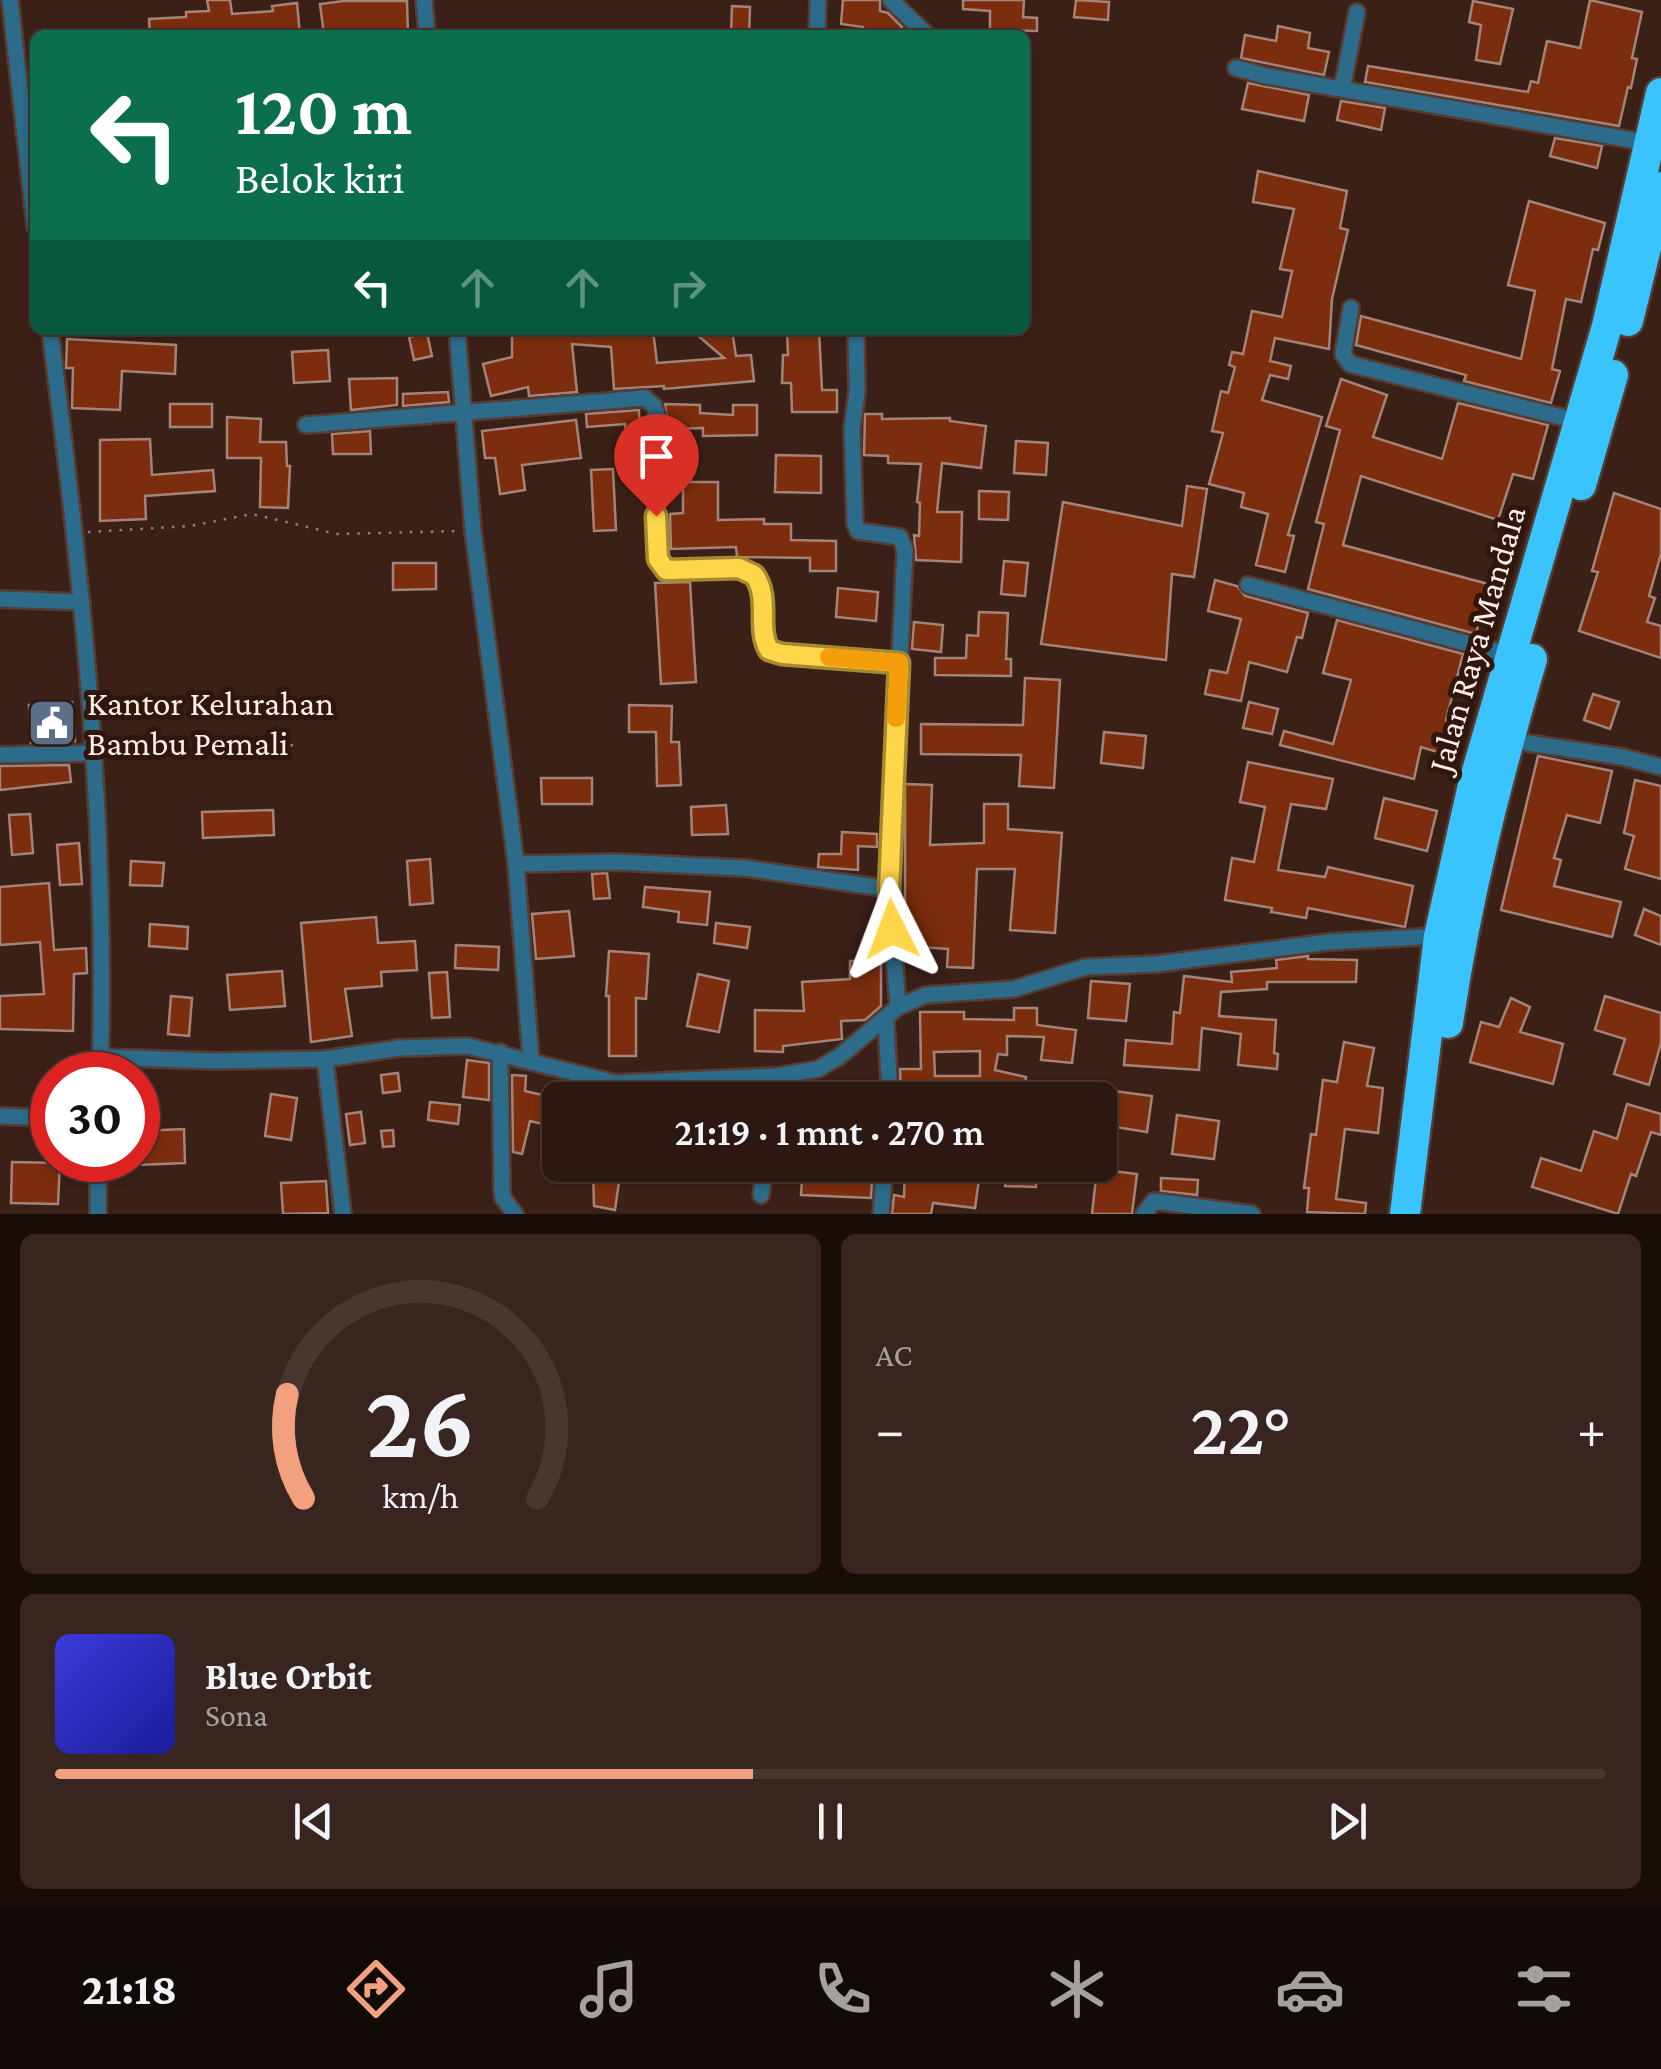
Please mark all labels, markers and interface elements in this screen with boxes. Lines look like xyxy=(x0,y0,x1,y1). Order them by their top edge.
icon: left xyxy=(70,70,200,200)
text: 120 m xyxy=(235,71,412,149)
text: Belok kiri xyxy=(235,153,405,203)
icon: left xyxy=(345,260,400,315)
icon: ahead xyxy=(450,260,505,315)
icon: ahead xyxy=(555,260,610,315)
icon: right xyxy=(660,260,715,315)
pin xyxy=(614,414,699,517)
icon: arrive xyxy=(629,429,684,484)
street label: Jalan Raya Mandala xyxy=(1419,501,1534,780)
place label: Kantor Kelurahan Bambu Pemali xyxy=(87,684,334,763)
public building icon: Kantor Kelurahan Bambu Pemali xyxy=(26,697,78,749)
position arrow xyxy=(840,877,944,981)
speed limit sign: 30 xyxy=(30,1052,160,1182)
text: 21:19 · 1 mnt · 270 m xyxy=(675,1111,984,1153)
text: AC xyxy=(876,1337,912,1373)
text: 26 xyxy=(365,1363,475,1478)
text: 22° xyxy=(1191,1387,1291,1470)
text: − xyxy=(876,1399,905,1460)
text: + xyxy=(1577,1399,1606,1460)
text: km/h xyxy=(382,1476,459,1516)
text: Blue Orbit xyxy=(205,1655,372,1697)
text: Sona xyxy=(205,1697,268,1733)
icon: previous xyxy=(286,1794,341,1849)
icon: pause xyxy=(803,1794,858,1849)
icon: next xyxy=(1320,1794,1375,1849)
icon: directions xyxy=(341,1954,411,2024)
icon: music xyxy=(574,1954,644,2024)
icon: phone xyxy=(808,1954,878,2024)
icon: climate xyxy=(1042,1954,1112,2024)
icon: car xyxy=(1275,1954,1345,2024)
icon: filters xyxy=(1509,1954,1579,2024)
text: 21:18 xyxy=(82,1964,177,2014)

